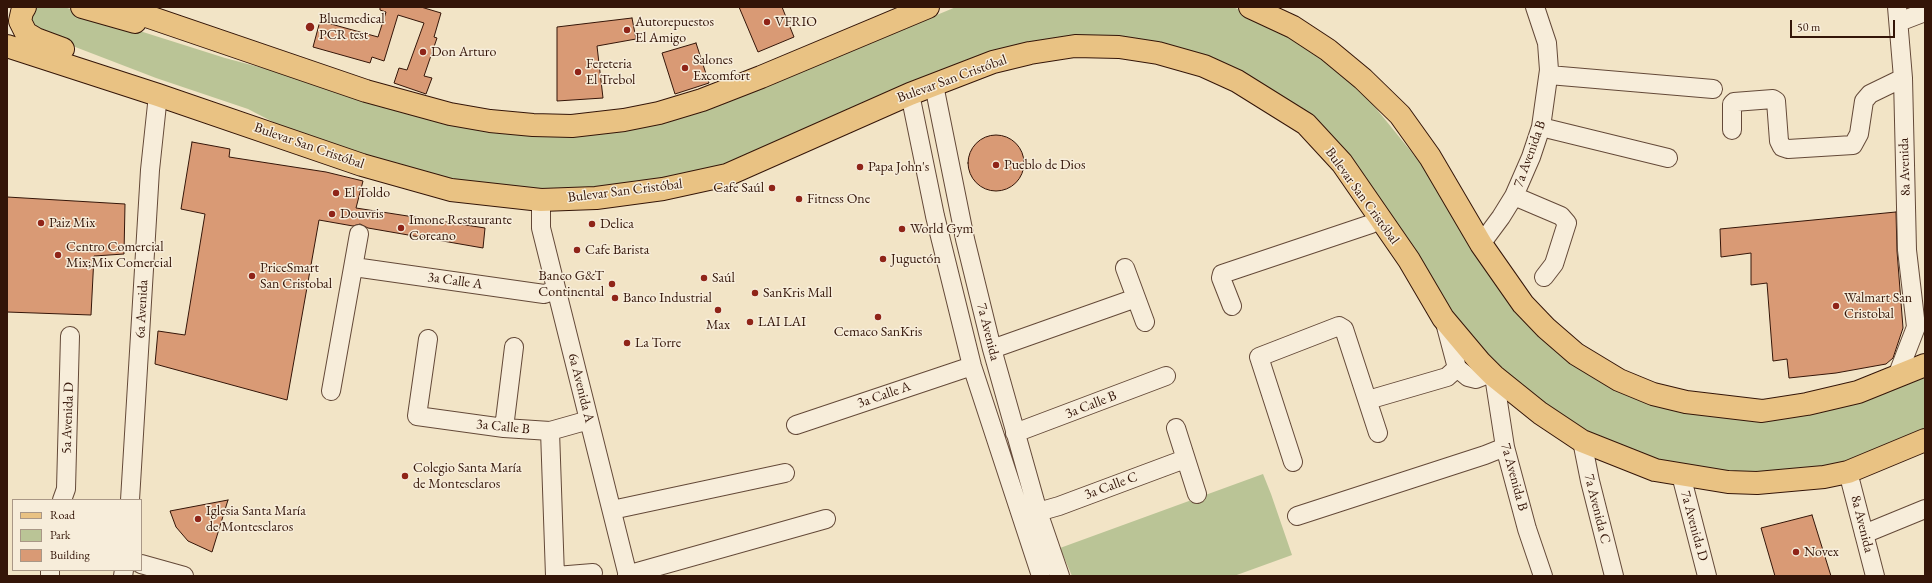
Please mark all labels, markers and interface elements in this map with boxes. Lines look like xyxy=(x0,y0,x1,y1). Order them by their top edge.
place label: Bluemedical PCR test xyxy=(319,11,385,44)
scale bar xyxy=(1792,12,1897,38)
place label: Autorepuestos El Amigo xyxy=(635,14,714,46)
place label: VFRIO xyxy=(775,14,817,30)
marker: VFRIO xyxy=(762,17,772,27)
text: 50 m xyxy=(1797,19,1820,35)
marker: Bluemedical PCR test xyxy=(304,21,316,33)
marker: Autorepuestos El Amigo xyxy=(622,25,632,35)
place label: Don Arturo xyxy=(431,44,496,60)
marker: Don Arturo xyxy=(418,47,428,57)
street label: Bulevar San Cristóbal xyxy=(895,51,1009,107)
place label: Salones Excomfort xyxy=(693,52,750,84)
place label: Fereteria El Trebol xyxy=(586,56,635,88)
marker: Salones Excomfort xyxy=(680,63,690,73)
marker: Fereteria El Trebol xyxy=(573,67,583,77)
street label: 7a Avenida B xyxy=(1510,118,1550,190)
street label: Bulevar San Cristóbal xyxy=(252,119,366,173)
street label: 8a Avenida xyxy=(1896,137,1914,197)
street label: Bulevar San Cristóbal xyxy=(1321,144,1403,248)
place label: Pueblo de Dios xyxy=(1004,157,1085,173)
place label: Papa John's xyxy=(868,159,929,175)
marker: Pueblo de Dios xyxy=(991,160,1001,170)
marker: Papa John's xyxy=(855,162,865,172)
street label: Bulevar San Cristóbal xyxy=(567,176,683,206)
place label: Cafe Saúl xyxy=(713,180,764,196)
marker: Cafe Saúl xyxy=(767,183,777,193)
place label: El Toldo xyxy=(344,185,390,201)
marker: El Toldo xyxy=(331,188,341,198)
place label: Fitness One xyxy=(807,191,870,207)
marker: Fitness One xyxy=(794,194,804,204)
place label: Douvris xyxy=(340,206,384,222)
marker: Douvris xyxy=(327,209,337,219)
place label: Imone Restaurante Coreano xyxy=(409,212,512,244)
place label: Paiz Mix xyxy=(49,215,95,231)
place label: Delica xyxy=(600,216,634,232)
marker: Paiz Mix xyxy=(36,218,46,228)
marker: Delica xyxy=(587,219,597,229)
place label: World Gym xyxy=(910,221,974,237)
marker: Imone Restaurante Coreano xyxy=(396,223,406,233)
marker: World Gym xyxy=(897,224,907,234)
place label: Centro Comercial Mix;Mix Comercial xyxy=(66,239,172,272)
place label: Cafe Barista xyxy=(585,242,649,258)
marker: Cafe Barista xyxy=(572,245,582,255)
marker: Centro Comercial Mix;Mix Comercial xyxy=(53,250,63,260)
place label: Juguetón xyxy=(891,251,941,267)
marker: Juguetón xyxy=(878,254,888,264)
place label: PriceSmart San Cristobal xyxy=(260,260,332,292)
place label: Banco G&T Continental xyxy=(538,268,604,300)
street label: 3a Calle A xyxy=(426,269,484,293)
place label: Saúl xyxy=(712,270,735,286)
marker: PriceSmart San Cristobal xyxy=(247,271,257,281)
marker: Saúl xyxy=(699,273,709,283)
street label: 6a Avenida xyxy=(132,279,152,339)
marker: Banco G&T Continental xyxy=(607,279,617,289)
place label: SanKris Mall xyxy=(763,285,832,301)
marker: SanKris Mall xyxy=(750,288,760,298)
place label: Banco Industrial xyxy=(623,290,712,306)
place label: Walmart San Cristobal xyxy=(1844,290,1912,322)
marker: Banco Industrial xyxy=(610,293,620,303)
marker: Walmart San Cristobal xyxy=(1831,301,1841,311)
street label: 7a Avenida xyxy=(973,302,1003,362)
marker: Max xyxy=(713,305,723,315)
marker: Cemaco SanKris xyxy=(873,312,883,322)
place label: LAI LAI xyxy=(758,314,806,330)
place label: Max xyxy=(706,317,730,333)
marker: LAI LAI xyxy=(745,317,755,327)
place label: Cemaco SanKris xyxy=(834,324,922,340)
place label: La Torre xyxy=(635,335,681,351)
marker: La Torre xyxy=(622,338,632,348)
street label: 6a Avenida A xyxy=(564,352,598,424)
street label: 3a Calle A xyxy=(855,378,913,412)
street label: 5a Avenida D xyxy=(58,382,78,454)
street label: 3a Calle B xyxy=(1063,388,1119,422)
street label: 3a Calle B xyxy=(475,416,531,438)
street label: 7a Avenida B xyxy=(1497,441,1531,513)
place label: Colegio Santa María de Montesclaros xyxy=(413,460,522,492)
street label: 3a Calle C xyxy=(1082,469,1140,503)
marker: Colegio Santa María de Montesclaros xyxy=(400,471,410,481)
street label: 7a Avenida C xyxy=(1580,472,1614,546)
street label: 7a Avenida D xyxy=(1677,489,1711,563)
street label: 8a Avenida xyxy=(1847,494,1877,554)
legend xyxy=(12,499,142,571)
place label: Iglesia Santa María de Montesclaros xyxy=(206,503,306,536)
text: Road xyxy=(50,507,75,523)
marker: Iglesia Santa María de Montesclaros xyxy=(193,514,203,524)
text: Park xyxy=(50,527,70,543)
place label: Novex xyxy=(1804,544,1839,560)
text: Building xyxy=(50,547,90,563)
marker: Novex xyxy=(1791,547,1801,557)

